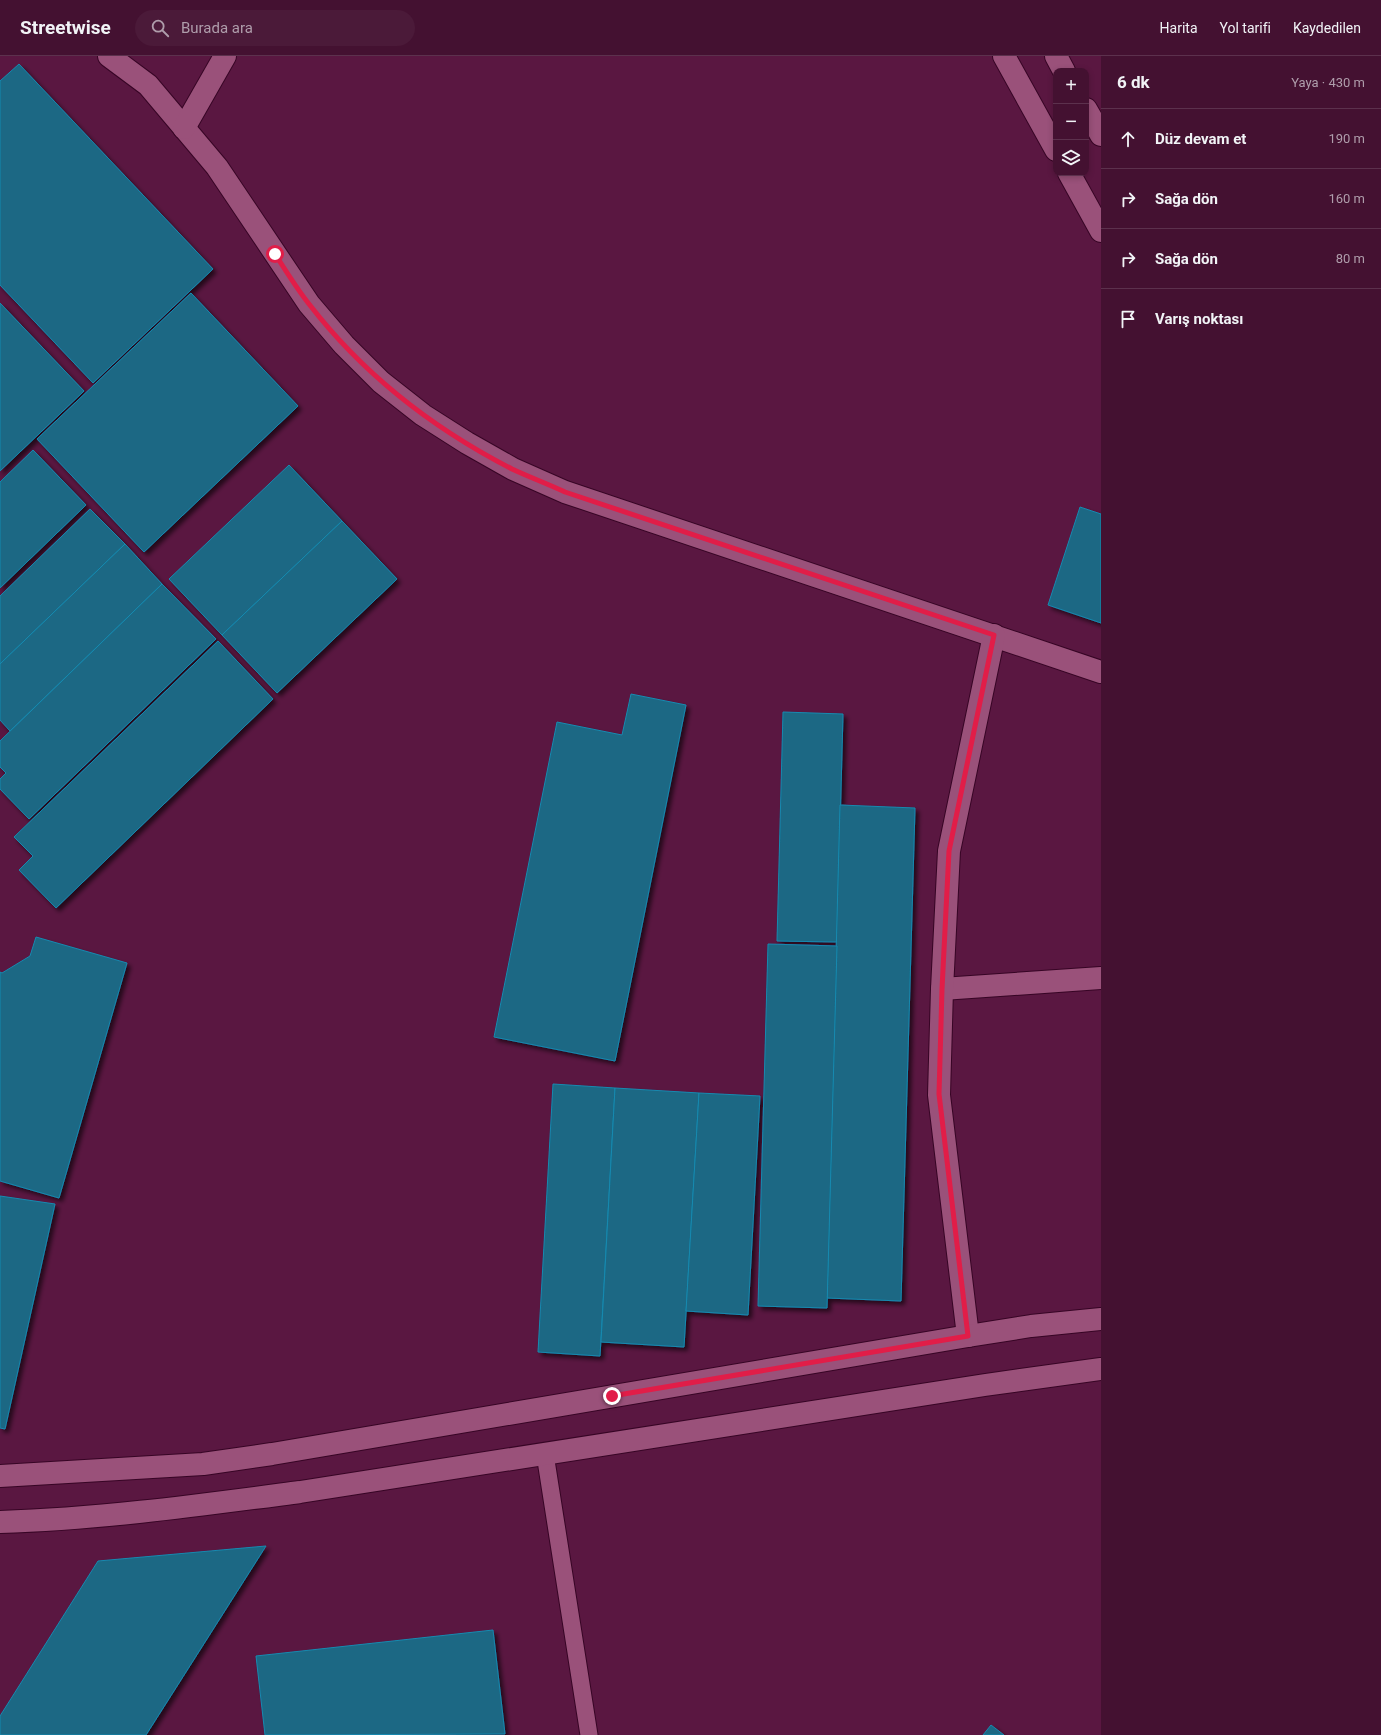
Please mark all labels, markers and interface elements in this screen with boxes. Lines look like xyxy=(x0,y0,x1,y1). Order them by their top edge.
search box xyxy=(135,10,415,46)
text: Streetwise xyxy=(20,16,111,39)
icon: search xyxy=(149,17,171,39)
text: Burada ara xyxy=(181,19,253,37)
text: Harita xyxy=(1160,20,1198,36)
text: Yol tarifi xyxy=(1220,20,1271,36)
text: Kaydedilen xyxy=(1293,20,1361,36)
map controls xyxy=(1053,68,1089,176)
button: + xyxy=(1053,68,1089,104)
text: 6 dk xyxy=(1117,72,1150,92)
text: Yaya · 430 m xyxy=(1291,75,1365,90)
button: − xyxy=(1053,104,1089,140)
icon: ahead xyxy=(1117,128,1139,150)
text: Düz devam et xyxy=(1155,130,1246,148)
text: 190 m xyxy=(1328,131,1365,146)
button: layers xyxy=(1053,140,1089,176)
icon: right xyxy=(1117,188,1139,210)
text: Sağa dön xyxy=(1155,190,1218,208)
text: 160 m xyxy=(1328,191,1365,206)
route start xyxy=(266,245,284,263)
icon: right xyxy=(1117,248,1139,270)
text: Sağa dön xyxy=(1155,250,1218,268)
text: 80 m xyxy=(1336,251,1365,266)
icon: arrive xyxy=(1117,308,1139,330)
text: Varış noktası xyxy=(1155,310,1243,328)
route end xyxy=(603,1387,621,1405)

